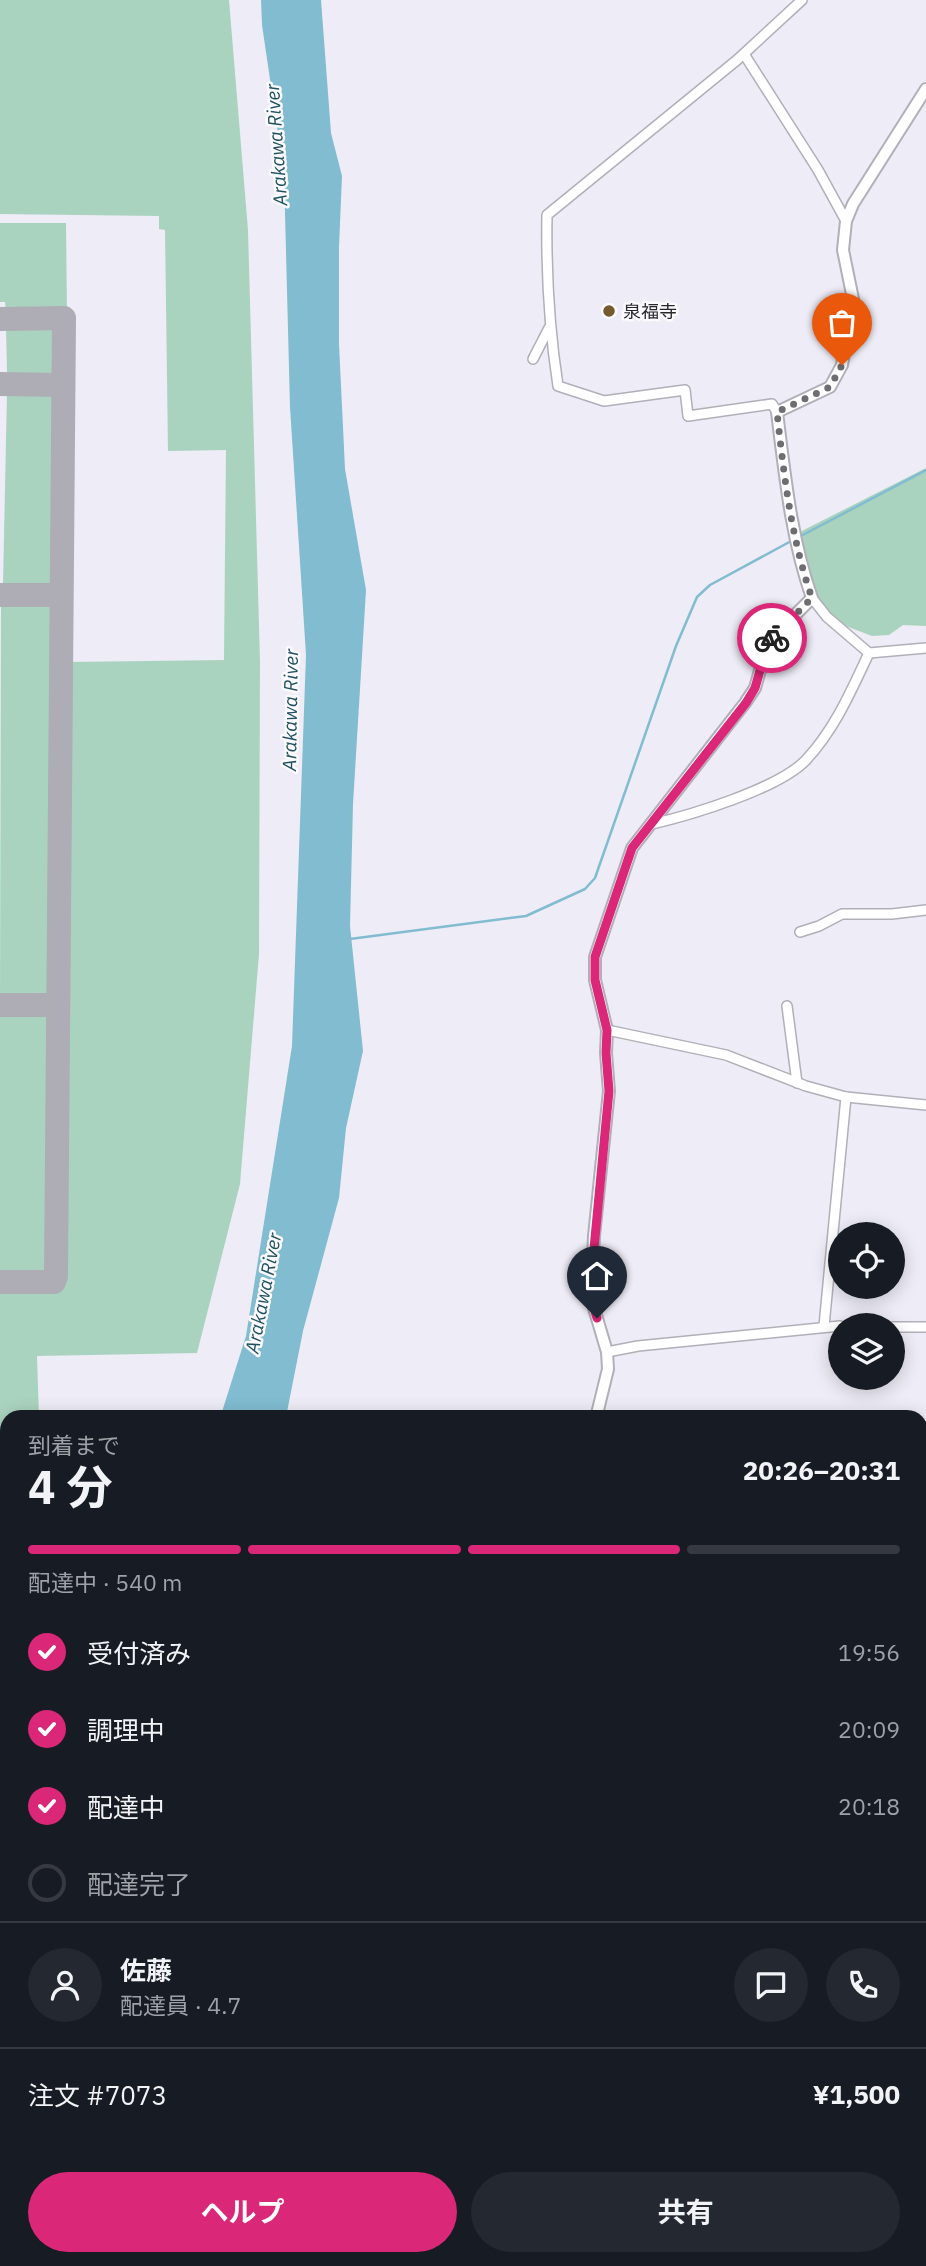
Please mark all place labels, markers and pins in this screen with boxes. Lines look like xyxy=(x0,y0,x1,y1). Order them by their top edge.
pin xyxy=(812,293,872,365)
place label: 泉福寺 xyxy=(623,300,677,323)
marker: 泉福寺 xyxy=(601,303,617,319)
pin xyxy=(567,1246,627,1318)

